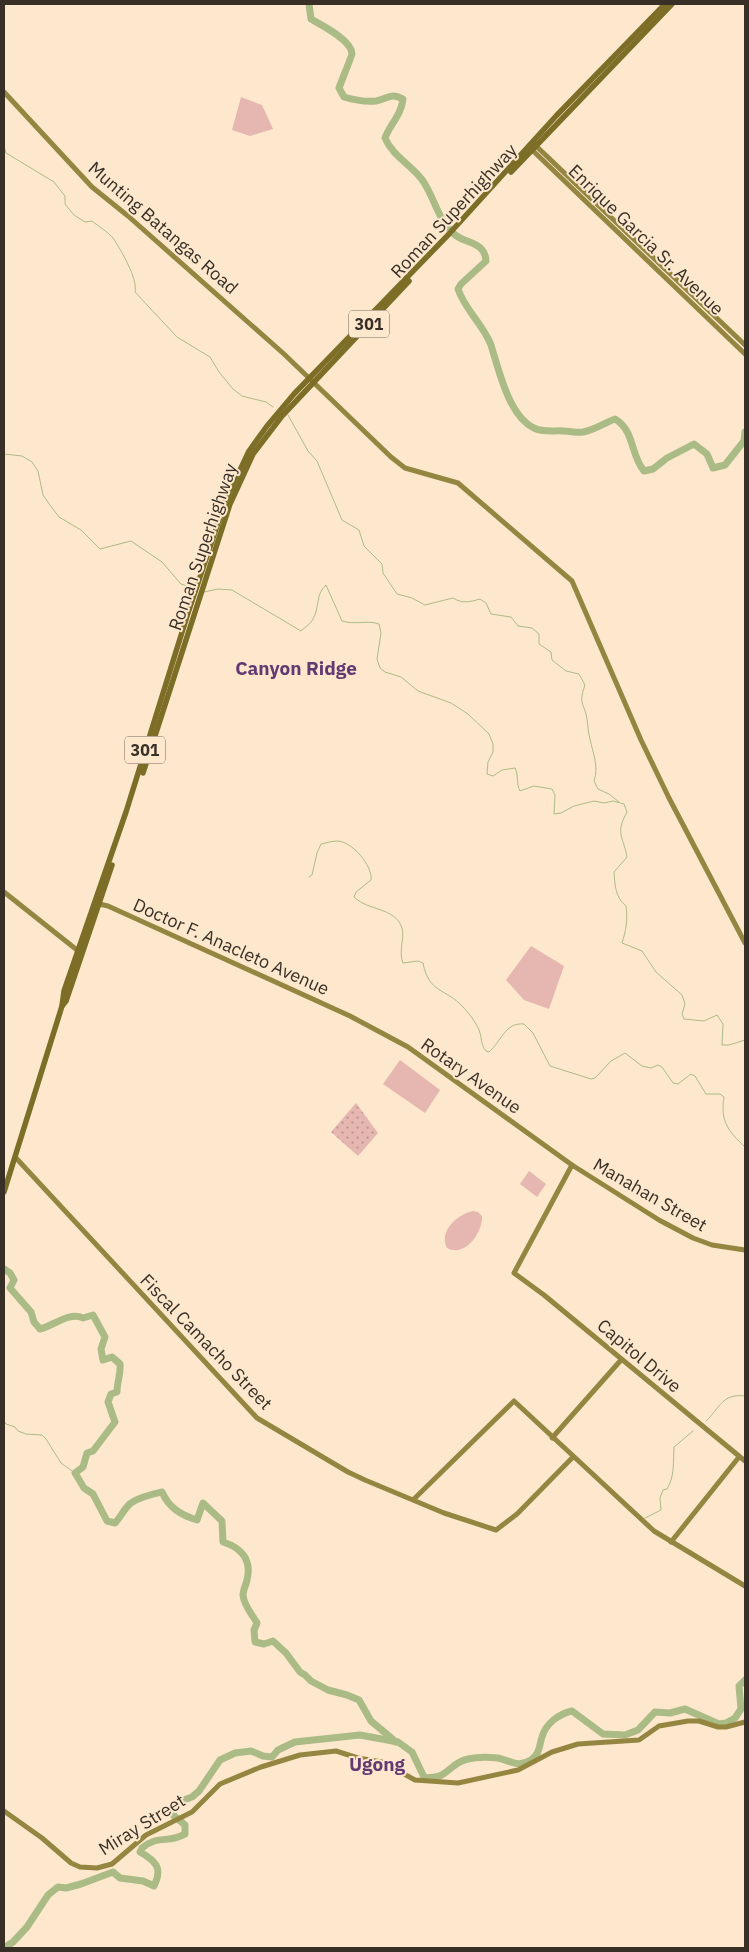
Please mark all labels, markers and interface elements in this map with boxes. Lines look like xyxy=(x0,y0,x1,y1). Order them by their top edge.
street label: Roman Superhighway xyxy=(385,139,522,283)
street label: Munting Batangas Road xyxy=(84,156,243,299)
street label: Enrique Garcia Sr. Avenue xyxy=(564,159,729,320)
road number: 301 xyxy=(349,310,389,338)
street label: Roman Superhighway xyxy=(163,460,242,633)
district label: Canyon Ridge xyxy=(235,656,357,680)
road number: 301 xyxy=(125,736,165,764)
street label: Doctor F. Anacleto Avenue xyxy=(130,893,333,1000)
street label: Rotary Avenue xyxy=(417,1033,526,1119)
street label: Manahan Street xyxy=(589,1153,711,1236)
street label: Fiscal Camacho Street xyxy=(135,1269,277,1414)
street label: Capitol Drive xyxy=(592,1314,686,1398)
district label: Ugong xyxy=(349,1752,405,1776)
street label: Miray Street xyxy=(94,1789,189,1860)

